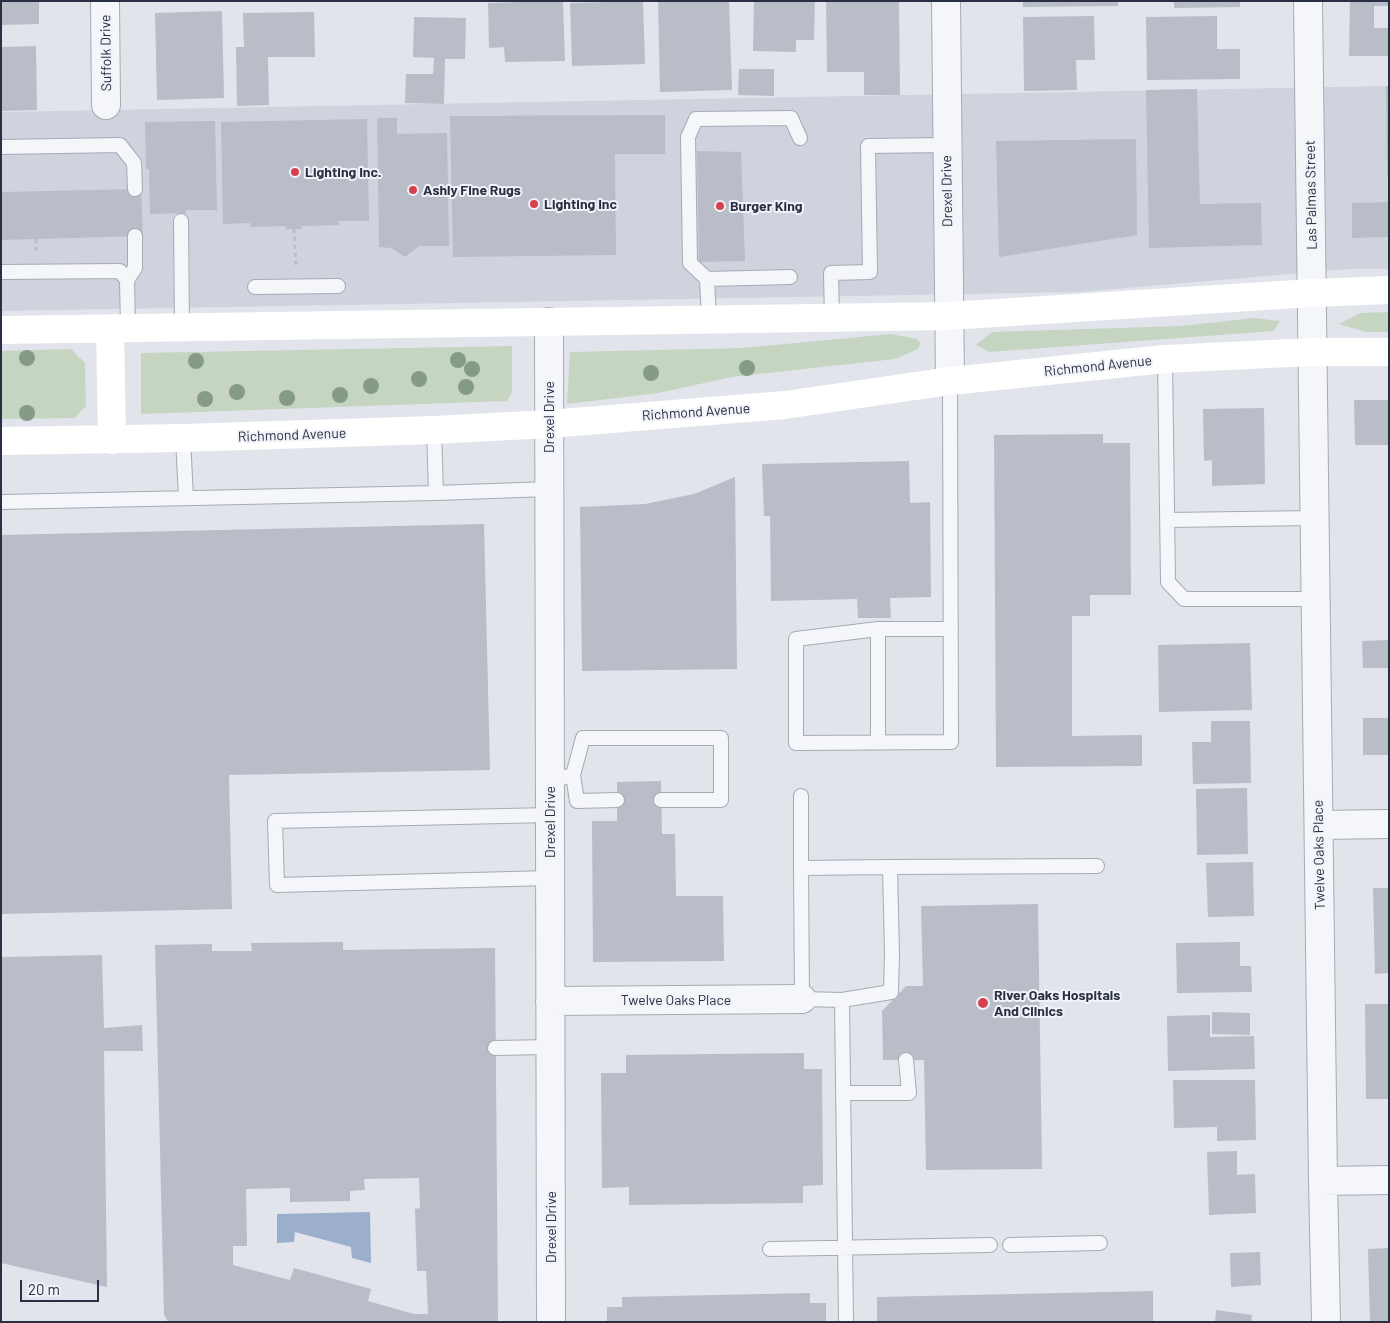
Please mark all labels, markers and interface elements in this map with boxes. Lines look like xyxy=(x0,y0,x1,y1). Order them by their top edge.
street label: Suffolk Drive xyxy=(97,14,115,92)
street label: Las Palmas Street xyxy=(1302,140,1320,250)
street label: Drexel Drive xyxy=(938,155,956,227)
place label: Lighting Inc. xyxy=(305,164,381,180)
marker: Lighting Inc. xyxy=(289,166,301,178)
place label: Ashly Fine Rugs xyxy=(423,182,521,198)
marker: Ashly Fine Rugs xyxy=(407,184,419,196)
place label: Lighting Inc xyxy=(544,196,617,212)
marker: Lighting Inc xyxy=(528,198,540,210)
place label: Burger King xyxy=(730,198,803,214)
marker: Burger King xyxy=(714,200,726,212)
street label: Richmond Avenue xyxy=(1043,352,1153,380)
street label: Drexel Drive xyxy=(541,381,557,453)
street label: Richmond Avenue xyxy=(641,400,751,424)
street label: Richmond Avenue xyxy=(238,425,346,445)
street label: Drexel Drive xyxy=(542,786,558,858)
street label: Twelve Oaks Place xyxy=(1310,800,1328,910)
place label: River Oaks Hospitals And Clinics xyxy=(994,987,1120,1020)
street label: Twelve Oaks Place xyxy=(621,992,731,1008)
marker: River Oaks Hospitals And Clinics xyxy=(976,996,990,1010)
street label: Drexel Drive xyxy=(543,1191,559,1263)
scale bar xyxy=(22,1270,101,1302)
text: 20 m xyxy=(28,1280,60,1298)

